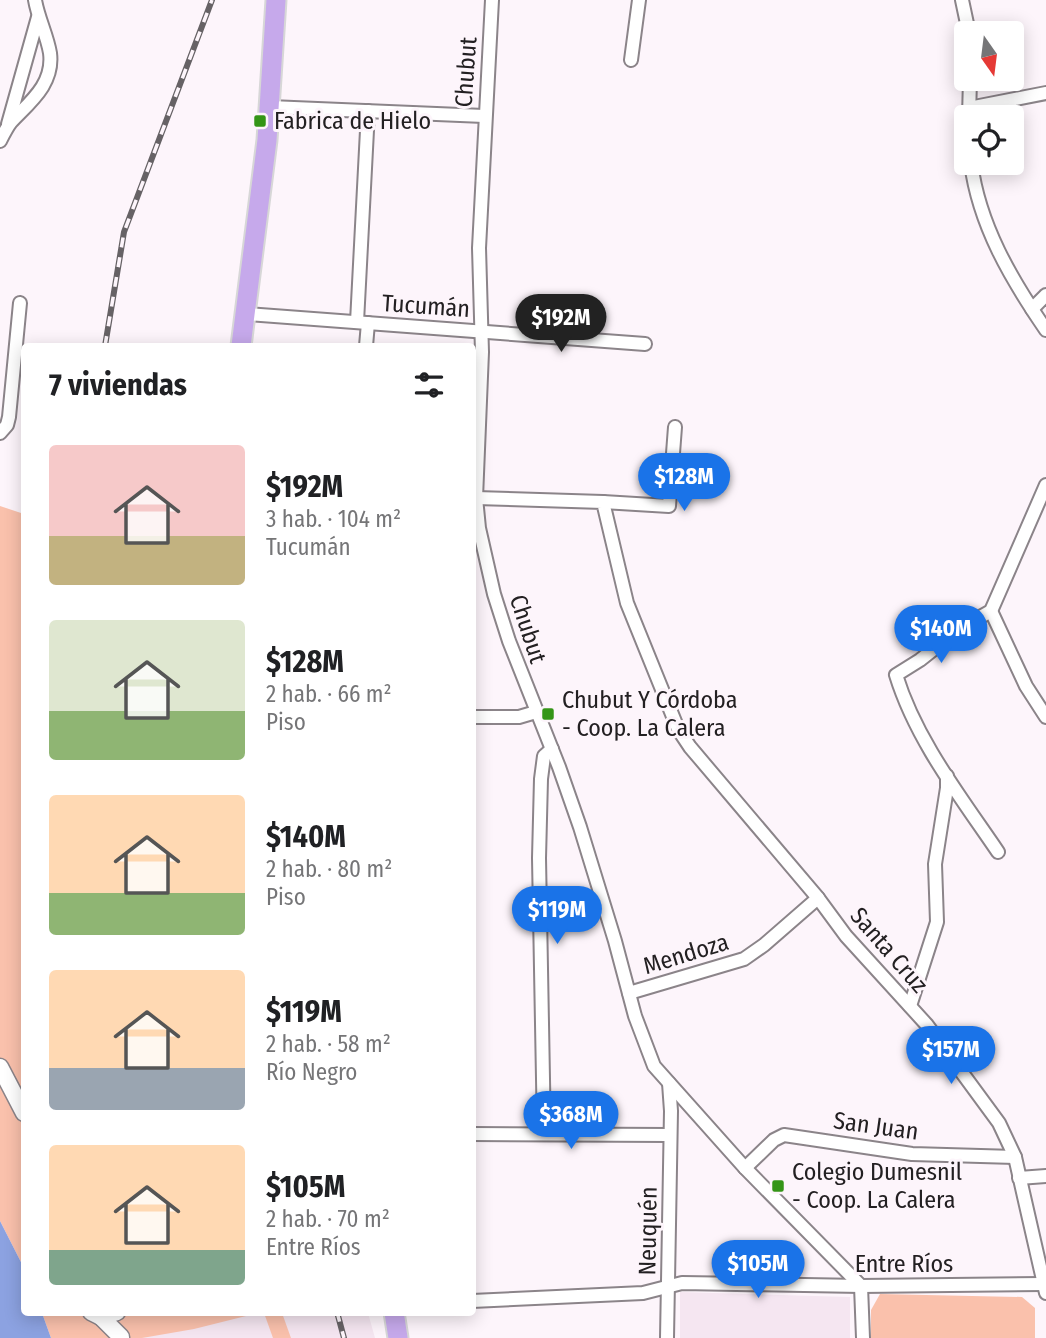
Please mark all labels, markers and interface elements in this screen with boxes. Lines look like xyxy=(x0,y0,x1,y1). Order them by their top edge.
north arrow xyxy=(954,21,1024,91)
map controls xyxy=(954,21,1024,175)
street label: Chubut xyxy=(450,36,482,108)
button: locate xyxy=(954,105,1024,175)
place label: Fabrica de Hielo xyxy=(274,107,431,135)
marker: Fabrica de Hielo xyxy=(252,113,268,129)
street label: Tucumán xyxy=(381,289,471,323)
pin: $192M xyxy=(512,294,610,354)
text: $192M xyxy=(531,303,591,331)
icon: filters xyxy=(410,366,448,404)
text: 7 viviendas xyxy=(49,367,187,403)
pin: $128M xyxy=(635,454,733,513)
text: $128M xyxy=(654,462,714,490)
text: $192M xyxy=(266,469,343,505)
icon: home xyxy=(105,473,189,557)
text: 3 hab. · 104 m² xyxy=(266,505,401,533)
text: Tucumán xyxy=(266,533,351,561)
street label: Chubut xyxy=(504,591,552,667)
pin: $140M xyxy=(892,606,990,665)
text: $140M xyxy=(910,614,972,642)
text: $128M xyxy=(266,644,344,680)
icon: home xyxy=(105,648,189,732)
text: 2 hab. · 66 m² xyxy=(266,680,392,708)
place label: Chubut Y Córdoba - Coop. La Calera xyxy=(562,686,737,742)
marker: Chubut Y Córdoba - Coop. La Calera xyxy=(540,706,556,722)
text: Piso xyxy=(266,708,306,736)
text: $140M xyxy=(266,819,346,855)
icon: home xyxy=(105,823,189,907)
text: 2 hab. · 80 m² xyxy=(266,855,392,883)
text: Piso xyxy=(266,883,306,911)
pin: $119M xyxy=(508,886,606,946)
text: $119M xyxy=(528,895,586,923)
street label: Santa Cruz xyxy=(844,902,934,998)
street label: Mendoza xyxy=(640,928,732,980)
text: $119M xyxy=(266,994,342,1030)
icon: home xyxy=(105,998,189,1082)
pin: $157M xyxy=(902,1026,1000,1086)
text: 2 hab. · 58 m² xyxy=(266,1030,391,1058)
text: $157M xyxy=(922,1035,980,1063)
text: Río Negro xyxy=(266,1058,357,1086)
pin: $368M xyxy=(522,1092,620,1151)
text: $368M xyxy=(539,1100,603,1128)
street label: San Juan xyxy=(832,1106,920,1146)
place label: Colegio Dumesnil - Coop. La Calera xyxy=(792,1158,962,1214)
text: $105M xyxy=(266,1169,345,1205)
icon: home xyxy=(105,1173,189,1257)
marker: Colegio Dumesnil - Coop. La Calera xyxy=(770,1178,786,1194)
street label: Neuquén xyxy=(633,1186,663,1276)
text: 2 hab. · 70 m² xyxy=(266,1205,390,1233)
text: Entre Ríos xyxy=(266,1233,361,1261)
pin: $105M xyxy=(709,1240,807,1300)
text: $105M xyxy=(728,1249,788,1277)
street label: Entre Ríos xyxy=(855,1250,953,1278)

